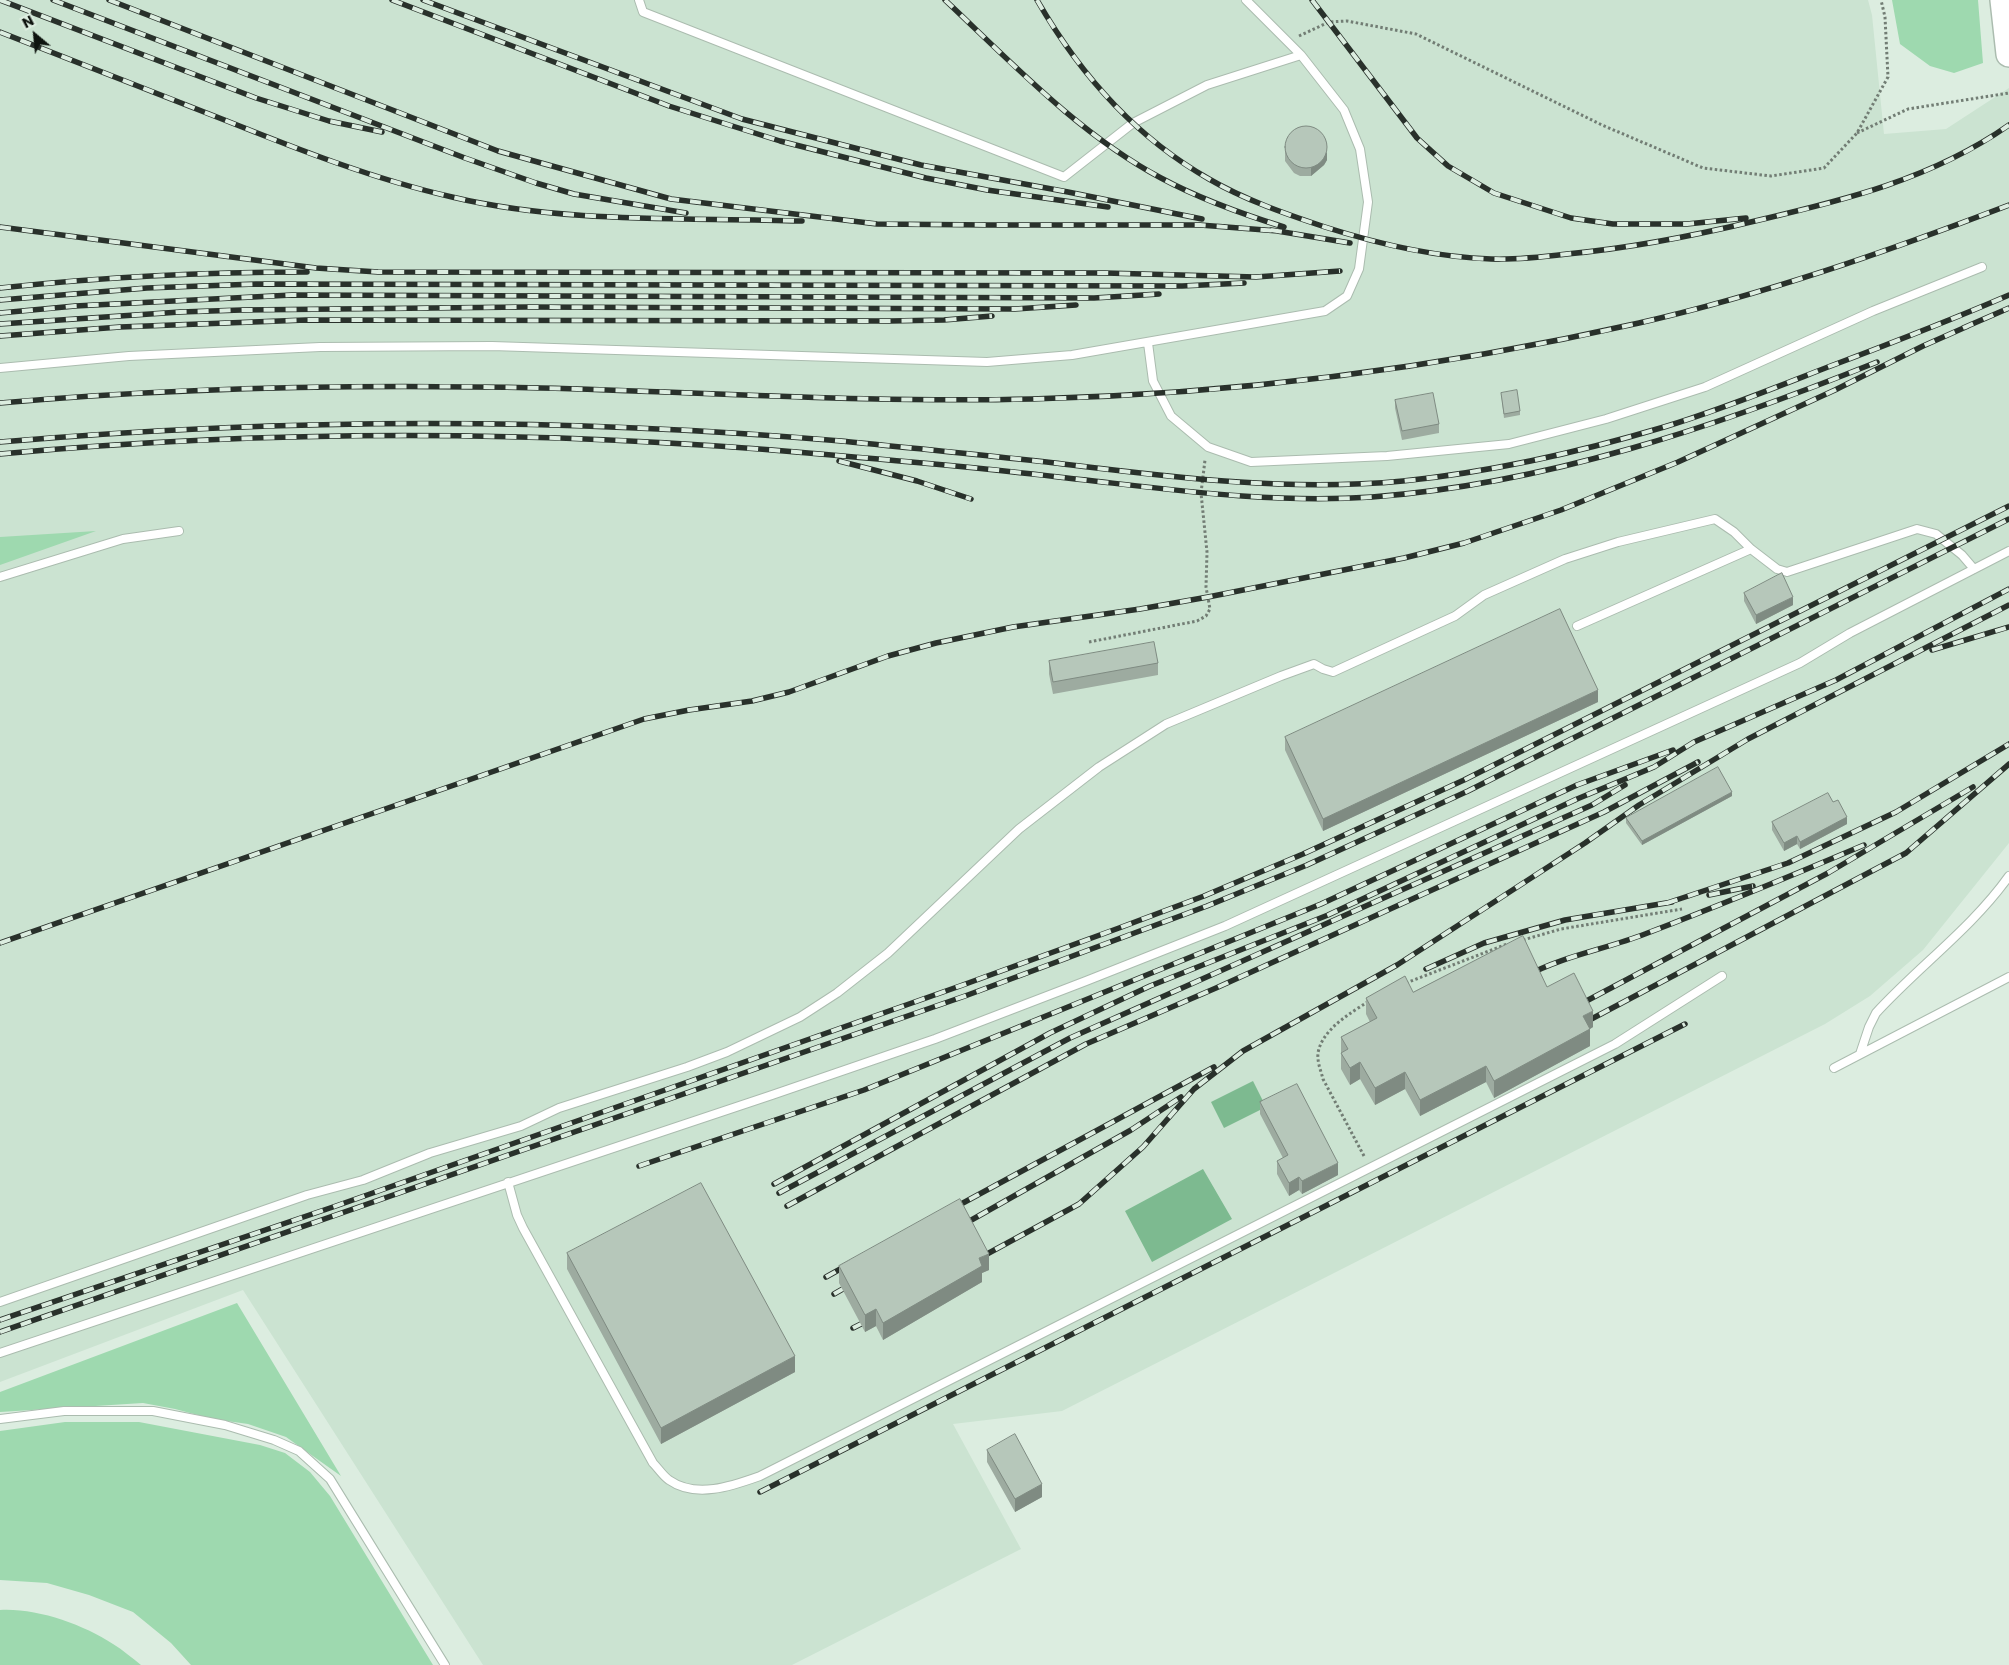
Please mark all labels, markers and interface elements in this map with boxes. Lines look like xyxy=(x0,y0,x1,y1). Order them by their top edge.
north arrow xyxy=(10,10,60,60)
text: N xyxy=(19,10,37,33)

